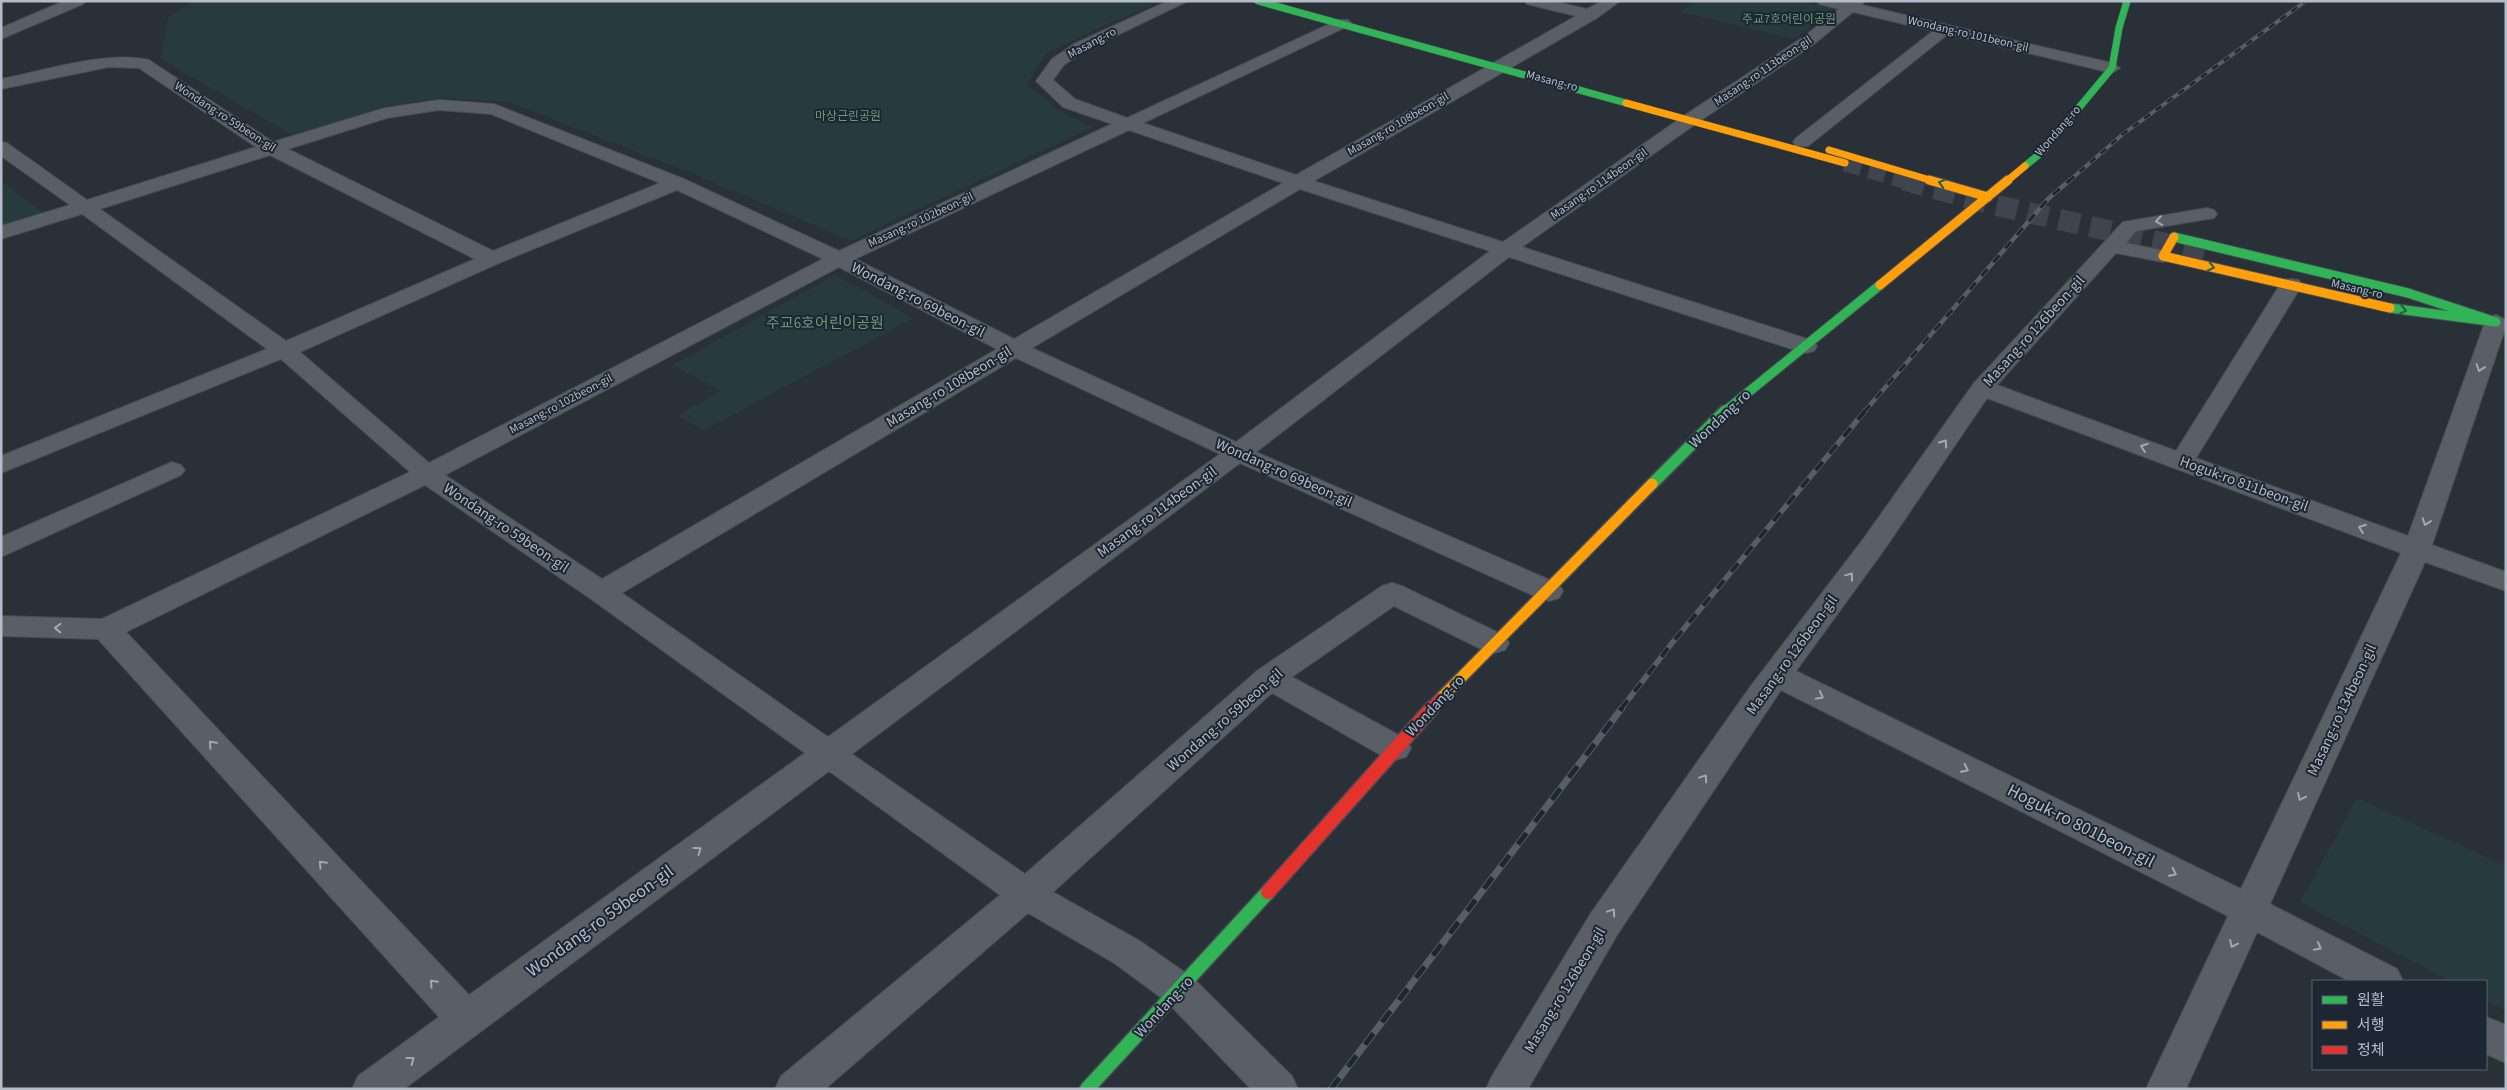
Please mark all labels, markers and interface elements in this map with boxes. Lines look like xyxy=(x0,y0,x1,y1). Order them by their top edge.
park label: 주교7호어린이공원 xyxy=(1742,11,1836,28)
street label: Wondang-ro 101beon-gil xyxy=(1906,12,2030,56)
street label: Masang-ro xyxy=(1065,23,1119,63)
street label: Masang-ro 113beon-gil xyxy=(1711,32,1815,110)
street label: Masang-ro xyxy=(1524,66,1580,96)
street label: Wondang-ro 59beon-gil xyxy=(171,78,279,156)
street label: Masang-ro 108beon-gil xyxy=(1344,88,1452,160)
street label: Wondang-ro xyxy=(2031,102,2085,160)
park label: 마상근린공원 xyxy=(815,108,881,125)
street label: Masang-ro 114beon-gil xyxy=(1547,144,1651,224)
one-way arrow xyxy=(1938,178,1946,188)
street label: Masang-ro 102beon-gil xyxy=(866,188,976,252)
one-way arrow xyxy=(2154,216,2163,226)
street label: Wondang-ro 69beon-gil xyxy=(848,257,989,343)
one-way arrow xyxy=(2206,261,2215,272)
street label: Masang-ro 126beon-gil xyxy=(1978,271,2090,391)
street label: Masang-ro xyxy=(2329,275,2385,303)
one-way arrow xyxy=(2399,305,2408,315)
park label: 주교6호어린이공원 xyxy=(766,313,884,334)
street label: Masang-ro 108beon-gil xyxy=(882,341,1016,433)
one-way arrow xyxy=(2476,363,2486,372)
street label: Masang-ro 102beon-gil xyxy=(506,370,616,438)
street label: Wondang-ro xyxy=(1684,385,1756,453)
street label: Wondang-ro 69beon-gil xyxy=(1212,433,1356,513)
one-way arrow xyxy=(1938,439,1947,449)
one-way arrow xyxy=(2140,443,2149,453)
street label: Hoguk-ro 811beon-gil xyxy=(2177,451,2311,517)
street label: Masang-ro 114beon-gil xyxy=(1093,461,1221,563)
street label: Wondang-ro 59beon-gil xyxy=(439,478,573,578)
one-way arrow xyxy=(2422,517,2432,525)
one-way arrow xyxy=(2358,524,2367,534)
one-way arrow xyxy=(1845,573,1853,582)
street label: Masang-ro 126beon-gil xyxy=(1741,591,1843,719)
one-way arrow xyxy=(53,623,61,633)
street label: Masang-ro 134beon-gil xyxy=(2302,641,2382,779)
street label: Wondang-ro 59beon-gil xyxy=(1163,664,1288,776)
street label: Wondang-ro xyxy=(1401,670,1469,742)
one-way arrow xyxy=(1815,690,1824,700)
one-way arrow xyxy=(209,741,218,750)
one-way arrow xyxy=(1960,762,1969,772)
one-way arrow xyxy=(1698,774,1707,784)
street label: Hoguk-ro 801beon-gil xyxy=(2003,778,2159,874)
one-way arrow xyxy=(2297,792,2308,801)
one-way arrow xyxy=(692,847,702,856)
street label: Wondang-ro 59beon-gil xyxy=(521,859,679,983)
one-way arrow xyxy=(319,860,328,869)
one-way arrow xyxy=(2168,866,2177,876)
one-way arrow xyxy=(1606,908,1615,918)
street label: Masang-ro 126beon-gil xyxy=(1519,923,1611,1057)
one-way arrow xyxy=(2229,939,2239,948)
one-way arrow xyxy=(2313,941,2322,951)
street label: Wondang-ro xyxy=(1130,971,1198,1043)
one-way arrow xyxy=(430,980,439,989)
legend xyxy=(2312,980,2487,1070)
text: 원활 xyxy=(2357,990,2385,1011)
text: 서행 xyxy=(2357,1015,2385,1036)
text: 정체 xyxy=(2357,1040,2385,1061)
one-way arrow xyxy=(405,1057,414,1065)

